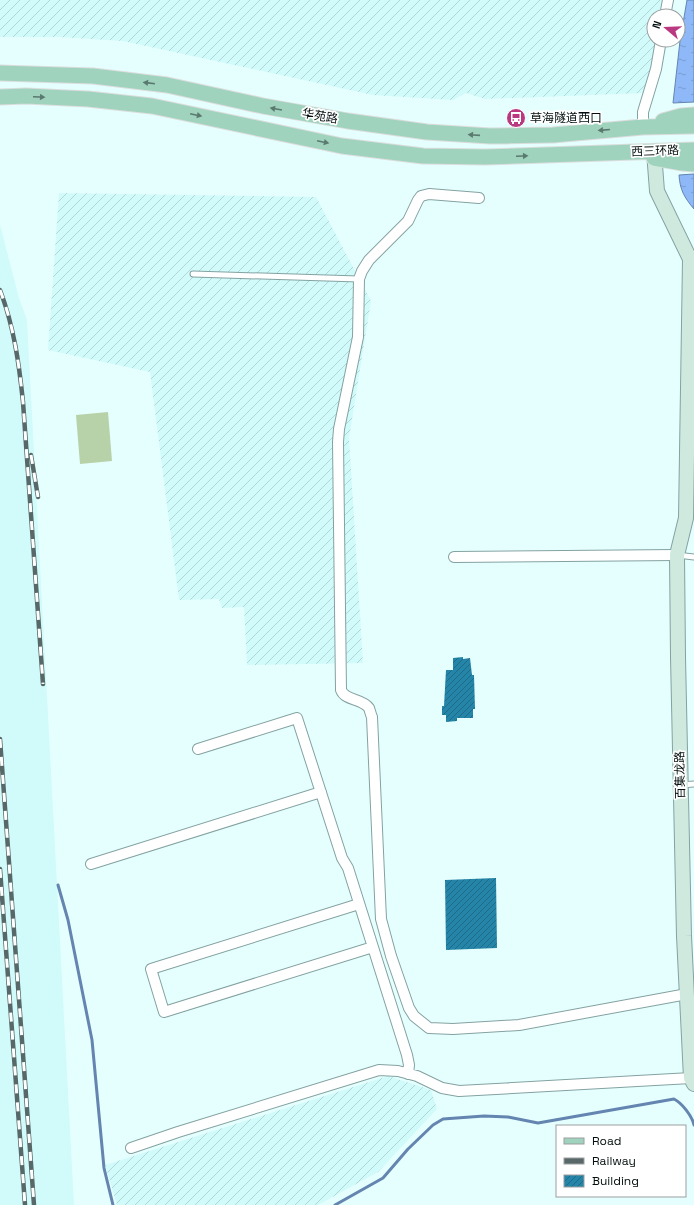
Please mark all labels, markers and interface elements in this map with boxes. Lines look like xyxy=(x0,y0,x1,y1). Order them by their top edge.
north arrow xyxy=(646,8,686,48)
text: N xyxy=(649,19,664,31)
one-way arrow xyxy=(143,80,155,86)
one-way arrow xyxy=(33,93,45,100)
one-way arrow xyxy=(270,105,282,111)
street label: 华苑路 xyxy=(301,105,339,127)
bus stop icon: 草海隧道西口 xyxy=(505,107,527,129)
place label: 草海隧道西口 xyxy=(530,110,602,126)
one-way arrow xyxy=(189,113,202,119)
one-way arrow xyxy=(598,127,610,134)
one-way arrow xyxy=(468,131,480,138)
one-way arrow xyxy=(317,139,329,145)
street label: 西三环路 xyxy=(631,142,679,160)
one-way arrow xyxy=(516,153,529,159)
street label: 百集龙路 xyxy=(672,751,688,799)
legend xyxy=(556,1125,686,1197)
text: Road xyxy=(592,1133,621,1149)
text: Railway xyxy=(592,1153,636,1169)
text: Building xyxy=(592,1173,639,1189)

